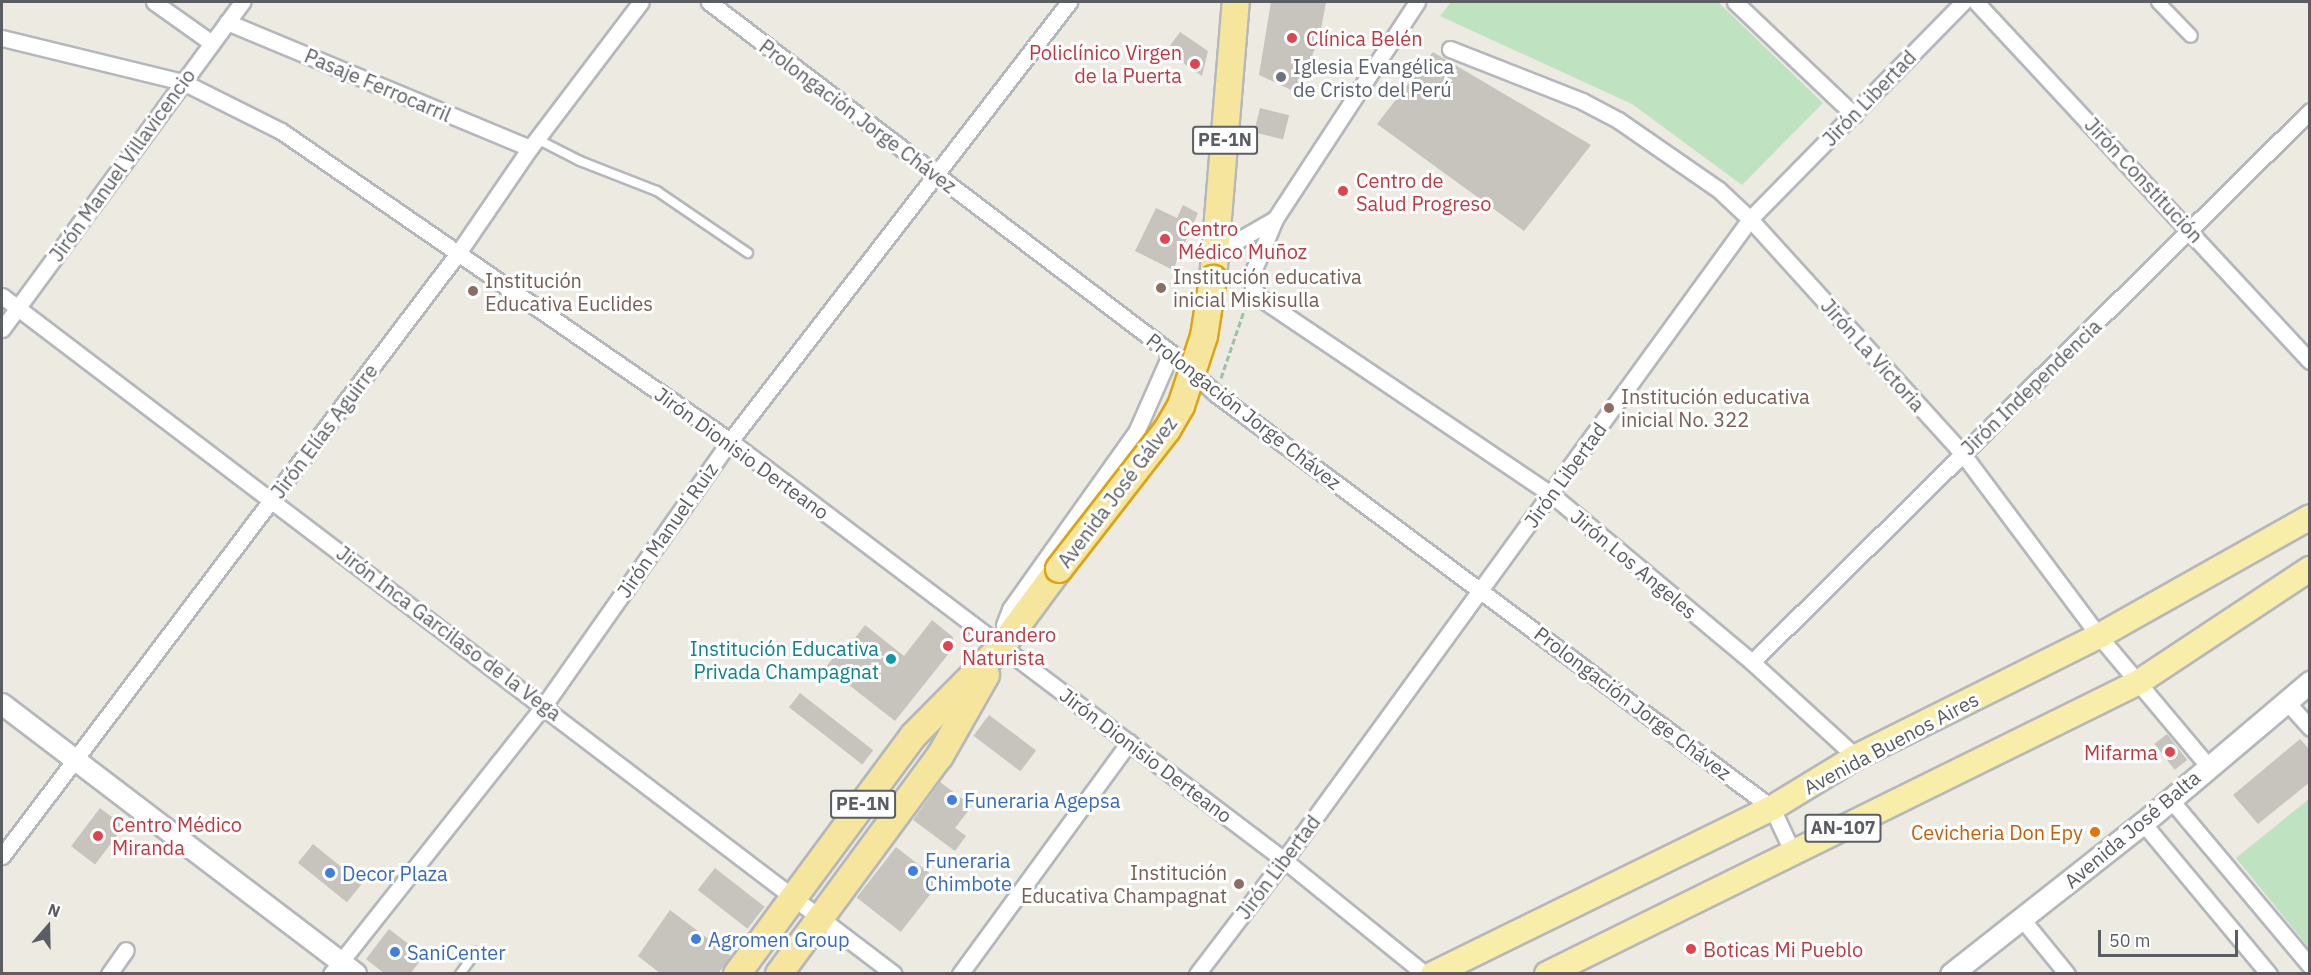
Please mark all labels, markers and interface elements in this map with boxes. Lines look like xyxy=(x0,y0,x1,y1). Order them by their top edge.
place label: Clínica Belén xyxy=(1306,26,1422,50)
marker: Clínica Belén xyxy=(1283,29,1301,47)
street label: Prolongación Jorge Chávez xyxy=(755,34,961,198)
place label: Policlínico Virgen de la Puerta xyxy=(1029,40,1182,87)
street label: Pasaje Ferrocarril xyxy=(301,43,455,127)
street label: Jirón Libertad xyxy=(1817,45,1921,151)
place label: Iglesia Evangélica de Cristo del Perú xyxy=(1293,54,1454,101)
marker: Policlínico Virgen de la Puerta xyxy=(1186,55,1204,73)
street label: Jirón Manuel Villavicencio xyxy=(44,64,200,266)
marker: Iglesia Evangélica de Cristo del Perú xyxy=(1274,70,1288,84)
street label: Jirón Constitución xyxy=(2080,112,2208,248)
road number: PE-1N xyxy=(1192,125,1258,155)
place label: Centro de Salud Progreso xyxy=(1356,168,1491,215)
marker: Centro de Salud Progreso xyxy=(1334,182,1352,200)
place label: Centro Médico Muñoz xyxy=(1178,216,1307,263)
marker: Centro Médico Muñoz xyxy=(1156,230,1174,248)
place label: Institución educativa inicial Miskisulla xyxy=(1173,264,1362,311)
place label: Institución Educativa Euclides xyxy=(485,268,653,315)
marker: Institución educativa inicial Miskisulla xyxy=(1154,281,1168,295)
marker: Institución Educativa Euclides xyxy=(466,284,480,298)
street label: Jirón La Victoria xyxy=(1816,294,1930,416)
street label: Jirón Independencia xyxy=(1956,314,2106,460)
street label: Prolongación Jorge Chávez xyxy=(1142,328,1346,494)
street label: Jirón Elías Aguirre xyxy=(266,359,382,503)
street label: Jirón Dionisio Derteano xyxy=(650,382,834,524)
place label: Institución educativa inicial No. 322 xyxy=(1621,384,1810,431)
marker: Institución educativa inicial No. 322 xyxy=(1602,401,1616,415)
street label: Avenida José Gálvez xyxy=(1052,412,1182,572)
street label: Jirón Libertad xyxy=(1519,418,1611,532)
street label: Jirón Manuel Ruiz xyxy=(612,458,722,602)
street label: Jirón Los Angeles xyxy=(1566,504,1702,624)
street label: Jirón Inca Garcilaso de la Vega xyxy=(332,541,566,725)
street label: Prolongación Jorge Chávez xyxy=(1530,621,1736,785)
place label: Curandero Naturista xyxy=(962,622,1056,669)
place label: Institución Educativa Privada Champagnat xyxy=(690,636,879,683)
marker: Curandero Naturista xyxy=(939,637,957,655)
marker: Institución Educativa Privada Champagnat xyxy=(884,652,898,666)
street label: Jirón Dionisio Derteano xyxy=(1055,682,1237,828)
street label: Avenida Buenos Aires xyxy=(1799,687,1983,799)
place label: Mifarma xyxy=(2084,740,2158,764)
marker: Mifarma xyxy=(2163,745,2177,759)
street label: Avenida José Balta xyxy=(2059,765,2205,893)
place label: Funeraria Agepsa xyxy=(964,788,1120,812)
road number: PE-1N xyxy=(830,789,896,819)
marker: Funeraria Agepsa xyxy=(945,793,959,807)
street label: Jirón Libertad xyxy=(1231,810,1325,924)
place label: Centro Médico Miranda xyxy=(112,813,242,860)
road number: AN-107 xyxy=(1804,813,1882,843)
place label: Cevicheria Don Epy xyxy=(1911,820,2083,844)
marker: Cevicheria Don Epy xyxy=(2088,825,2102,839)
marker: Centro Médico Miranda xyxy=(89,827,107,845)
place label: Funeraria Chimbote xyxy=(925,848,1012,895)
place label: Decor Plaza xyxy=(342,861,448,885)
place label: Institución Educativa Champagnat xyxy=(1021,861,1227,908)
marker: Funeraria Chimbote xyxy=(906,864,920,878)
marker: Decor Plaza xyxy=(323,866,337,880)
marker: Institución Educativa Champagnat xyxy=(1232,877,1246,891)
north arrow xyxy=(18,897,78,957)
text: N xyxy=(45,899,63,921)
scale bar xyxy=(2101,918,2240,956)
place label: Agromen Group xyxy=(708,927,850,951)
text: 50 m xyxy=(2109,929,2151,952)
marker: Agromen Group xyxy=(689,932,703,946)
place label: Boticas Mi Pueblo xyxy=(1703,937,1863,961)
place label: SaniCenter xyxy=(407,940,506,964)
marker: Boticas Mi Pueblo xyxy=(1684,942,1698,956)
marker: SaniCenter xyxy=(388,945,402,959)

